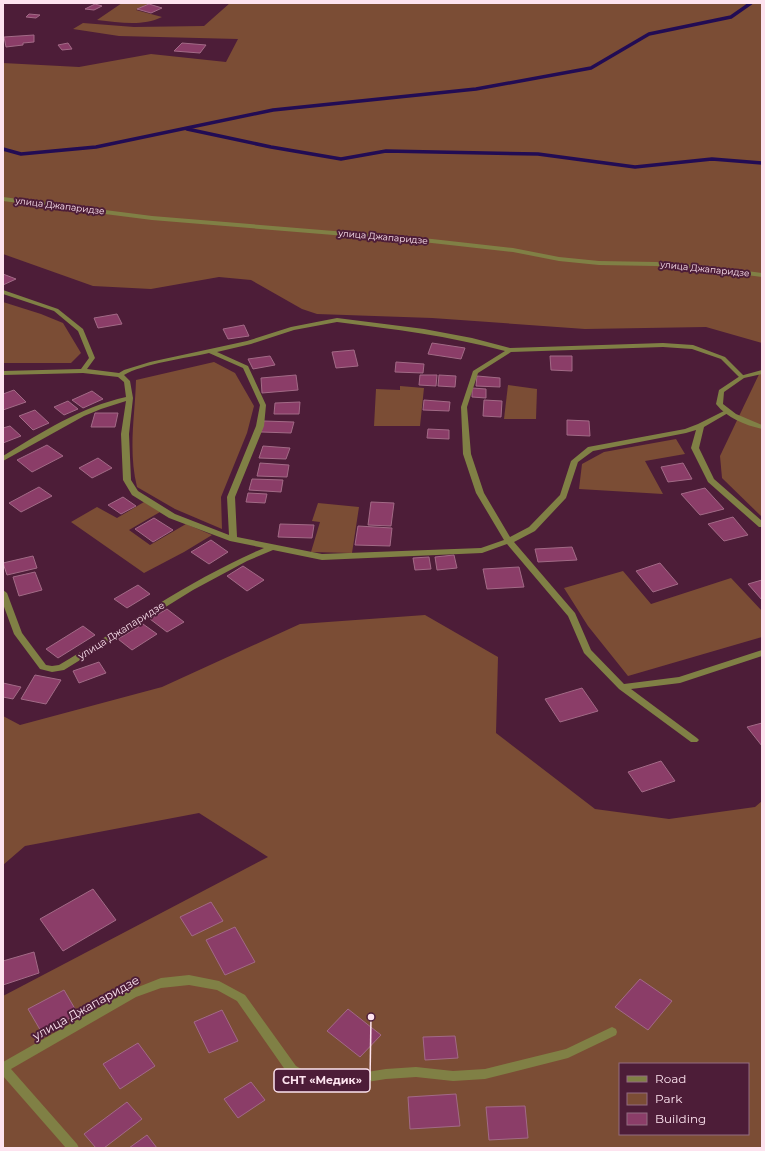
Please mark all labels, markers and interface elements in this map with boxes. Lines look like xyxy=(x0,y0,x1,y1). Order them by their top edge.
street label: улица Джапаридзе xyxy=(14,194,106,216)
street label: улица Джапаридзе xyxy=(337,227,429,246)
street label: улица Джапаридзе xyxy=(659,258,751,279)
street label: улица Джапаридзе xyxy=(75,598,167,663)
street label: улица Джапаридзе xyxy=(29,972,142,1044)
legend xyxy=(619,1063,749,1135)
callout: СНТ «Медик» xyxy=(274,1069,370,1092)
text: Road xyxy=(655,1071,686,1086)
text: СНТ «Медик» xyxy=(282,1073,362,1087)
text: Park xyxy=(655,1091,683,1106)
text: Building xyxy=(655,1111,706,1126)

